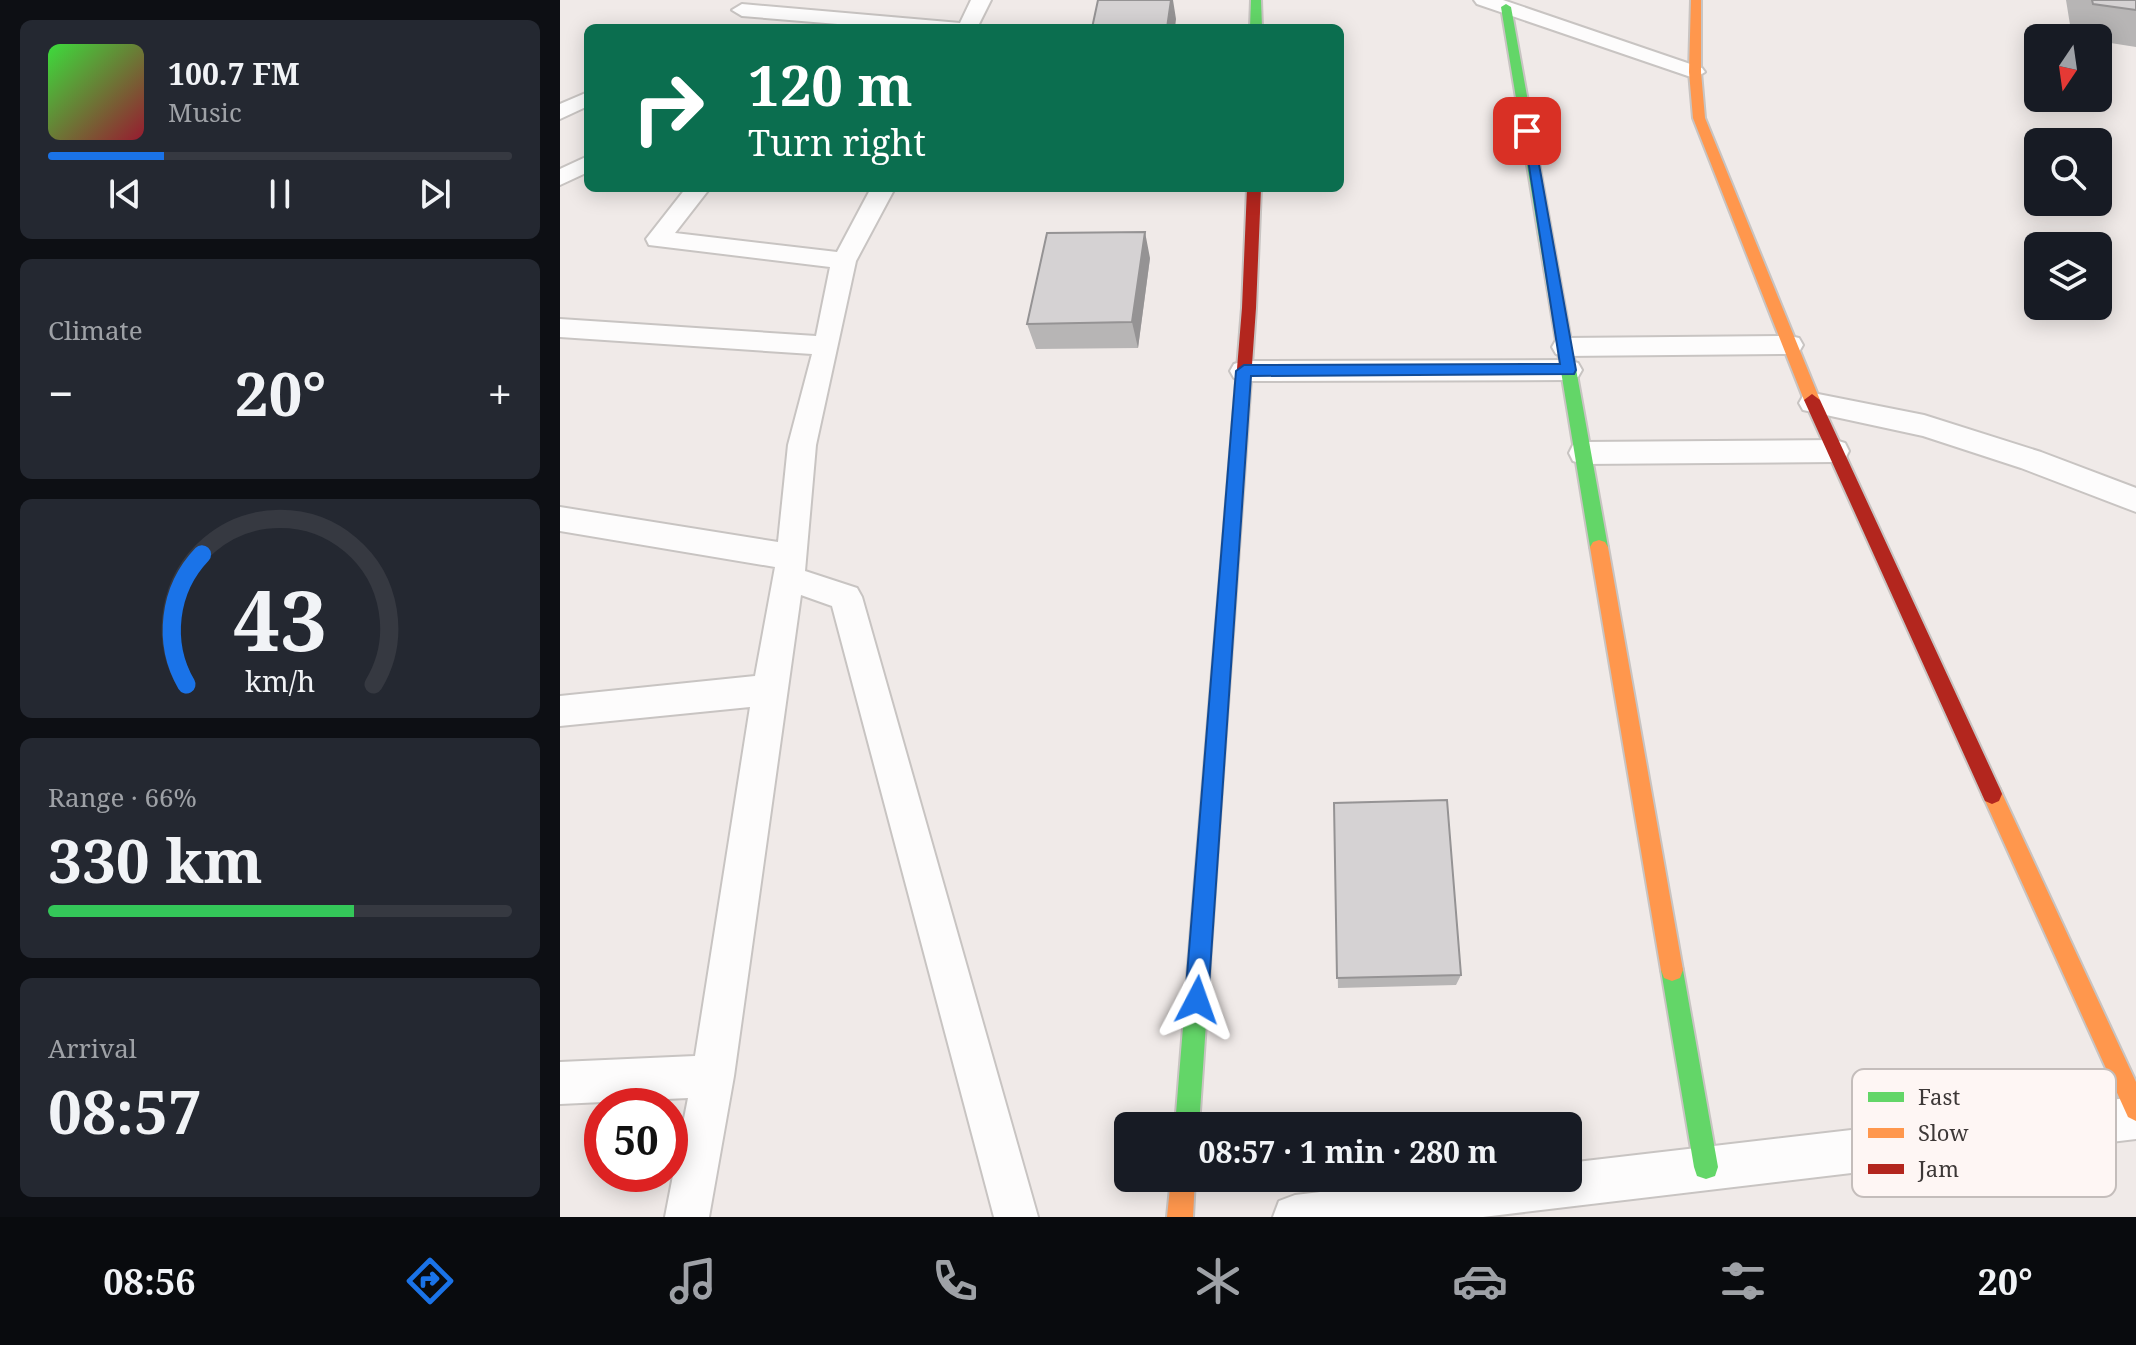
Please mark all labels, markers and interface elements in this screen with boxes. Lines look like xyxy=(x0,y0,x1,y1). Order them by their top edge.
north arrow xyxy=(2024,24,2112,112)
map controls xyxy=(2024,24,2112,320)
text: 120 m xyxy=(748,46,913,122)
text: 100.7 FM xyxy=(168,53,300,94)
icon: right xyxy=(616,56,720,160)
text: Music xyxy=(168,94,242,130)
pin xyxy=(1493,97,1561,165)
icon: arrive xyxy=(1505,109,1549,153)
text: Turn right xyxy=(748,118,926,167)
button: search xyxy=(2024,128,2112,216)
icon: previous xyxy=(103,172,147,216)
icon: pause xyxy=(258,172,302,216)
icon: next xyxy=(413,172,457,216)
button: layers xyxy=(2024,232,2112,320)
text: Climate xyxy=(48,312,143,348)
text: 20° xyxy=(235,352,326,434)
text: − xyxy=(48,363,73,423)
text: + xyxy=(487,363,512,423)
text: 43 xyxy=(233,561,327,674)
text: km/h xyxy=(245,661,315,700)
text: Range · 66% xyxy=(48,779,197,815)
text: 330 km xyxy=(48,819,263,901)
position arrow xyxy=(1155,958,1239,1042)
text: Arrival xyxy=(48,1030,137,1066)
legend xyxy=(1852,1069,2116,1197)
text: 08:57 xyxy=(48,1070,202,1152)
text: Fast xyxy=(1918,1081,1960,1111)
speed limit sign: 50 xyxy=(584,1088,688,1192)
text: Slow xyxy=(1918,1117,1968,1147)
text: 08:57 · 1 min · 280 m xyxy=(1199,1131,1497,1172)
text: Jam xyxy=(1917,1153,1959,1183)
icon: directions xyxy=(402,1253,458,1309)
icon: music xyxy=(665,1253,721,1309)
icon: phone xyxy=(927,1253,983,1309)
icon: climate xyxy=(1190,1253,1246,1309)
icon: car xyxy=(1452,1253,1508,1309)
icon: filters xyxy=(1715,1253,1771,1309)
text: 08:56 xyxy=(103,1257,196,1306)
text: 20° xyxy=(1978,1257,2033,1306)

